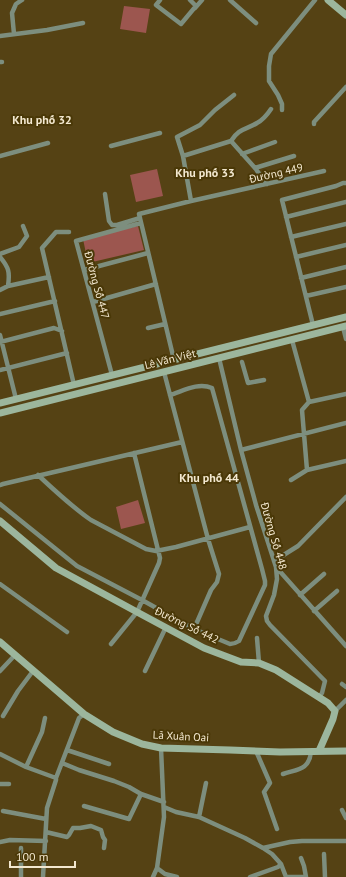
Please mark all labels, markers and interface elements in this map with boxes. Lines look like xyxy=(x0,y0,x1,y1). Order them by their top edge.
district label: Khu phố 32 xyxy=(12,112,72,127)
street label: Đường 449 xyxy=(247,160,304,186)
district label: Khu phố 33 xyxy=(175,165,235,180)
street label: Đường Số 447 xyxy=(81,249,113,320)
street label: Lê Văn Việt xyxy=(143,346,197,372)
district label: Khu phố 44 xyxy=(179,470,239,485)
street label: Đường Số 448 xyxy=(257,500,290,571)
street label: Đường Số 442 xyxy=(152,603,221,646)
street label: Lã Xuân Oai xyxy=(152,728,210,744)
scale bar xyxy=(10,843,75,869)
text: 100 m xyxy=(16,849,49,864)

